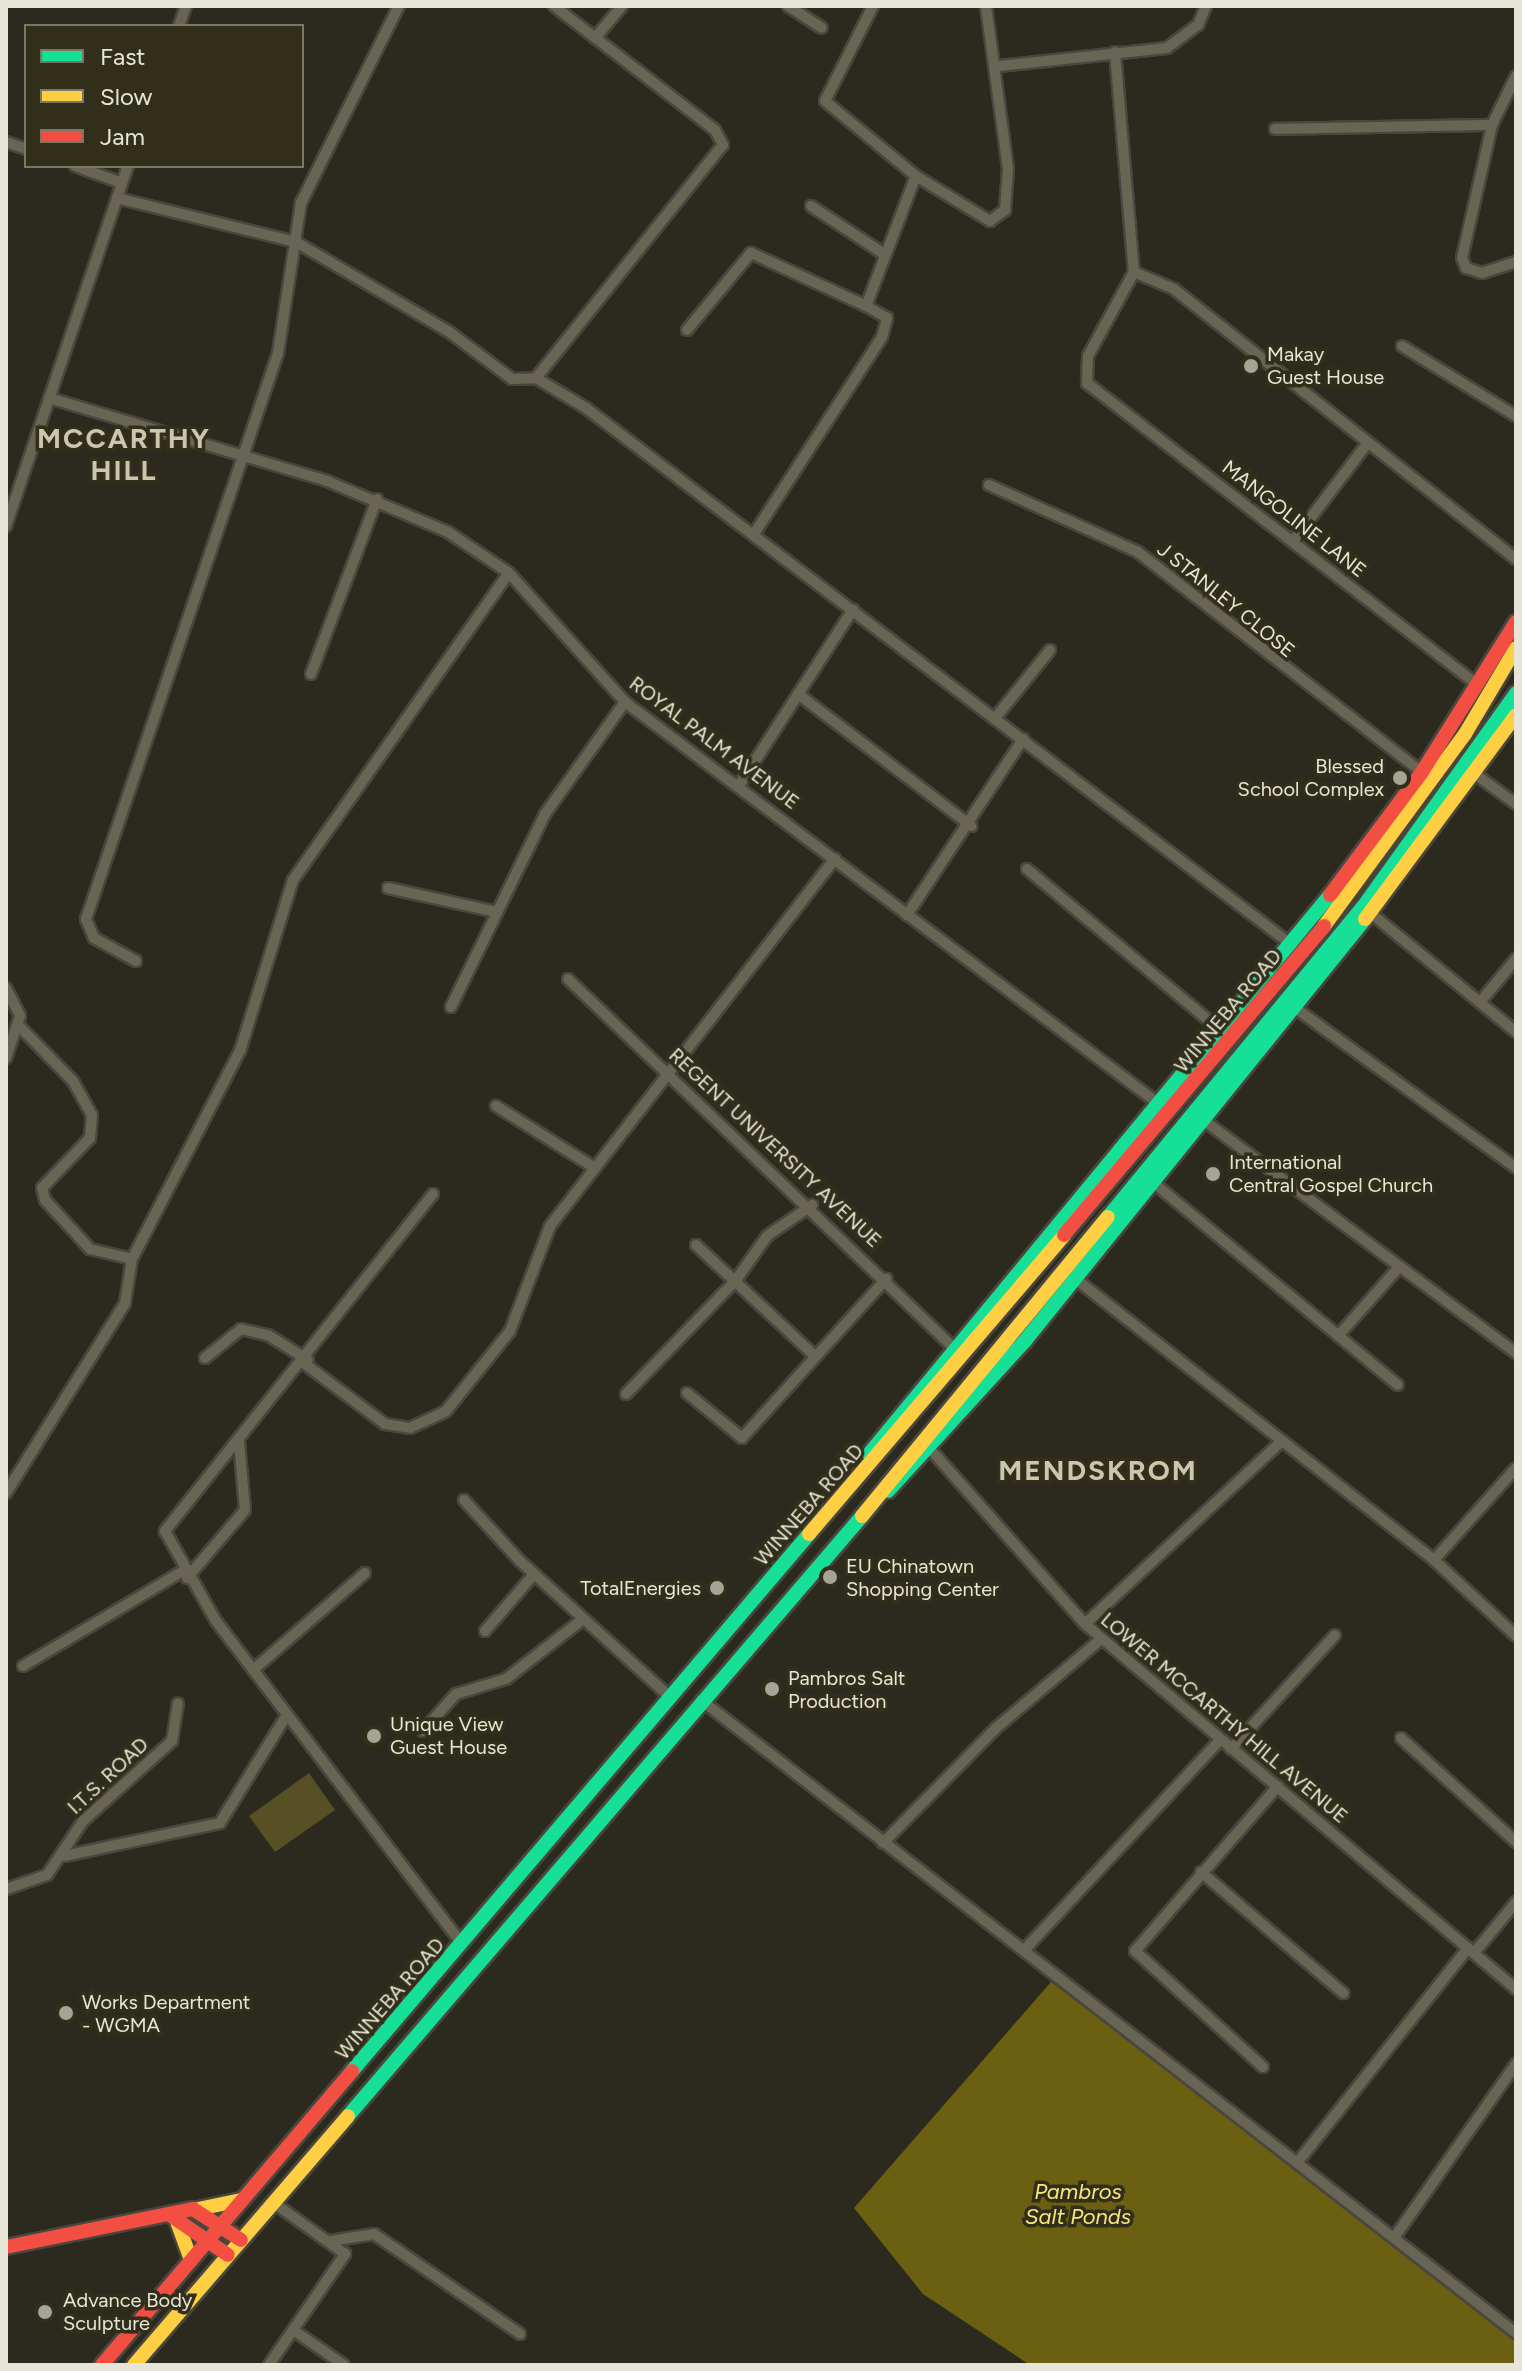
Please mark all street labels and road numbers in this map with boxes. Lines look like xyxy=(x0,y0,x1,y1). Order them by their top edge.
street label: MANGOLINE LANE xyxy=(1217,455,1371,583)
street label: J STANLEY CLOSE xyxy=(1153,537,1299,663)
street label: ROYAL PALM AVENUE xyxy=(625,671,803,815)
street label: WINNEBA ROAD xyxy=(1169,945,1287,1077)
street label: REGENT UNIVERSITY AVENUE xyxy=(664,1043,886,1253)
street label: WINNEBA ROAD xyxy=(750,1439,868,1571)
street label: LOWER MCCARTHY HILL AVENUE xyxy=(1096,1608,1352,1828)
street label: I.T.S. ROAD xyxy=(63,1733,153,1819)
street label: WINNEBA ROAD xyxy=(331,1933,449,2065)

